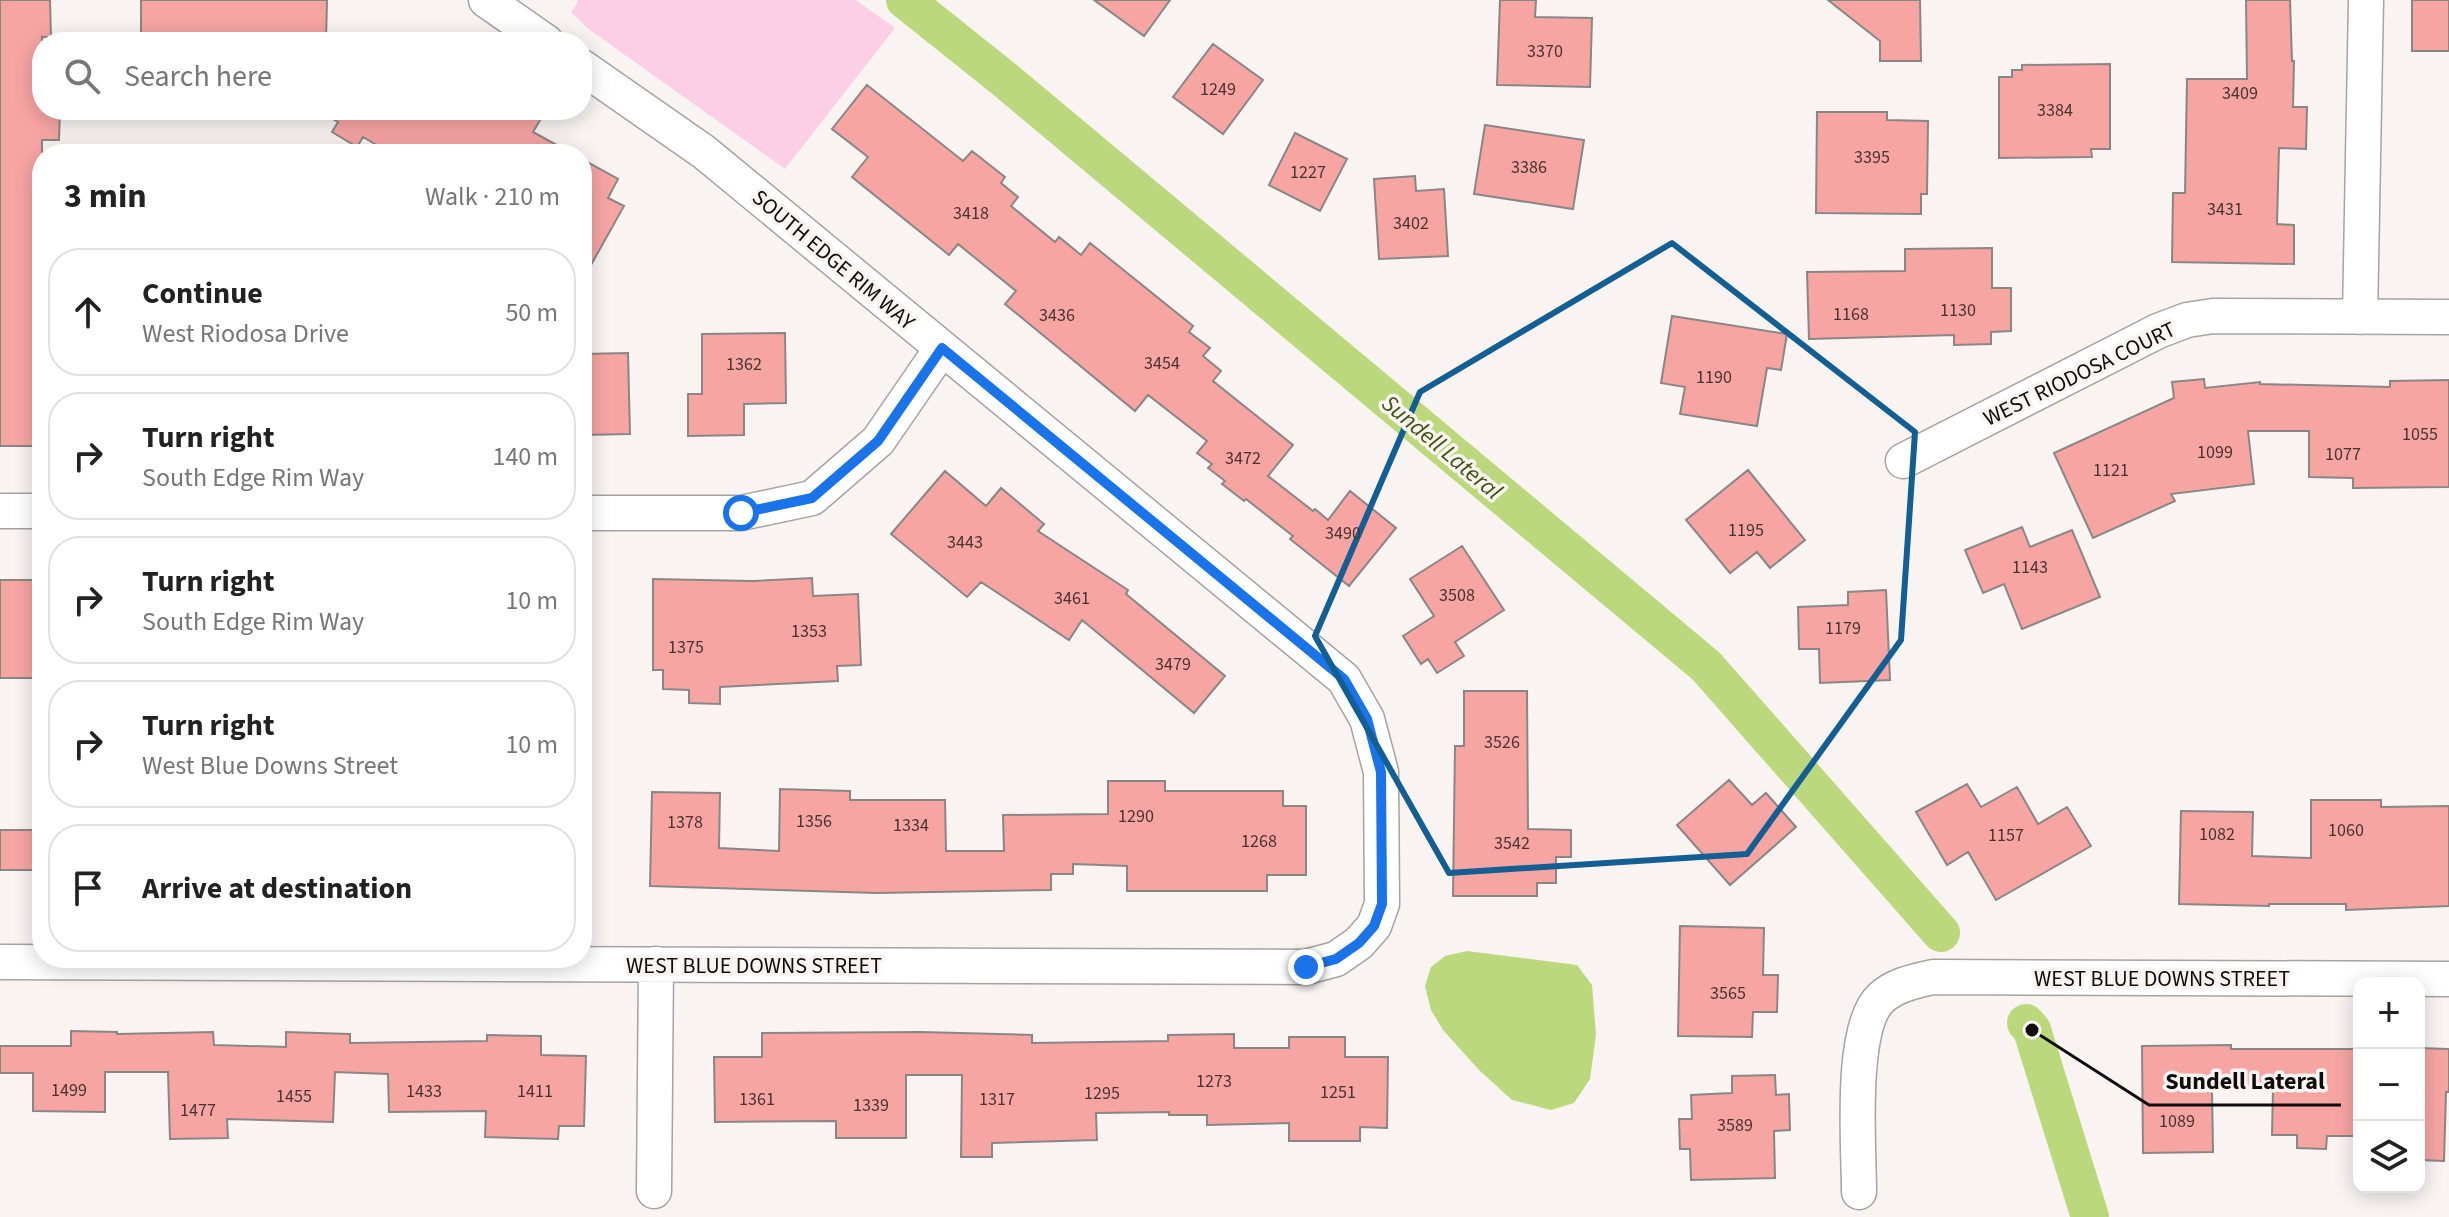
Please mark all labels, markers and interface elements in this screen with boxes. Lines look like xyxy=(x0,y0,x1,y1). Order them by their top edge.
search box xyxy=(32,32,592,120)
house number: 3370 xyxy=(1527,39,1563,64)
icon: search xyxy=(60,54,104,98)
text: Search here xyxy=(124,55,272,98)
house number: 1249 xyxy=(1200,77,1236,102)
house number: 3409 xyxy=(2222,81,2258,106)
house number: 3384 xyxy=(2037,98,2073,123)
house number: 3395 xyxy=(1854,145,1890,170)
house number: 3386 xyxy=(1511,155,1547,180)
house number: 1227 xyxy=(1290,160,1326,185)
text: 3 min xyxy=(64,172,147,221)
text: Walk · 210 m xyxy=(425,178,560,215)
street label: SOUTH EDGE RIM WAY xyxy=(745,182,922,338)
house number: 3431 xyxy=(2207,197,2243,222)
house number: 3418 xyxy=(953,201,989,226)
house number: 3402 xyxy=(1393,211,1429,236)
text: Continue xyxy=(142,272,263,315)
icon: ahead xyxy=(66,290,110,334)
text: 50 m xyxy=(505,294,558,331)
house number: 1130 xyxy=(1940,298,1976,323)
house number: 1168 xyxy=(1833,302,1869,327)
house number: 3436 xyxy=(1039,303,1075,328)
street label: WEST RIODOSA COURT xyxy=(1978,313,2181,434)
text: West Riodosa Drive xyxy=(142,315,349,352)
house number: 3454 xyxy=(1144,351,1180,376)
house number: 1362 xyxy=(726,352,762,377)
house number: 1190 xyxy=(1696,365,1732,390)
water label: Sundell Lateral xyxy=(1374,386,1510,508)
text: Turn right xyxy=(142,416,274,459)
house number: 1055 xyxy=(2402,422,2438,447)
icon: right xyxy=(66,434,110,478)
text: 140 m xyxy=(492,438,558,475)
house number: 1099 xyxy=(2197,440,2233,465)
house number: 1077 xyxy=(2325,442,2361,467)
house number: 3472 xyxy=(1225,446,1261,471)
house number: 1121 xyxy=(2093,458,2129,483)
text: South Edge Rim Way xyxy=(142,459,364,496)
route start xyxy=(723,495,759,531)
house number: 1195 xyxy=(1728,518,1764,543)
house number: 3490 xyxy=(1325,521,1361,546)
house number: 3443 xyxy=(947,530,983,555)
house number: 1143 xyxy=(2012,555,2048,580)
text: Turn right xyxy=(142,560,274,603)
icon: right xyxy=(66,578,110,622)
text: 10 m xyxy=(505,582,558,619)
house number: 3508 xyxy=(1439,583,1475,608)
house number: 3461 xyxy=(1054,586,1090,611)
text: South Edge Rim Way xyxy=(142,603,364,640)
house number: 1179 xyxy=(1825,616,1861,641)
house number: 1353 xyxy=(791,619,827,644)
house number: 1375 xyxy=(668,635,704,660)
house number: 3479 xyxy=(1155,652,1191,677)
text: Turn right xyxy=(142,704,274,747)
icon: right xyxy=(66,722,110,766)
text: 10 m xyxy=(505,726,558,763)
house number: 3526 xyxy=(1484,730,1520,755)
text: West Blue Downs Street xyxy=(142,747,398,784)
house number: 1290 xyxy=(1118,804,1154,829)
house number: 1356 xyxy=(796,809,832,834)
house number: 1378 xyxy=(667,810,703,835)
house number: 1334 xyxy=(893,813,929,838)
house number: 1060 xyxy=(2328,818,2364,843)
house number: 1082 xyxy=(2199,822,2235,847)
house number: 1157 xyxy=(1988,823,2024,848)
house number: 1268 xyxy=(1241,829,1277,854)
house number: 3542 xyxy=(1494,831,1530,856)
icon: arrive xyxy=(66,866,110,910)
text: Arrive at destination xyxy=(142,867,412,910)
route end xyxy=(1288,949,1324,985)
street label: WEST BLUE DOWNS STREET xyxy=(626,950,882,982)
street label: WEST BLUE DOWNS STREET xyxy=(2034,963,2290,995)
map controls xyxy=(2353,977,2425,1193)
button: + xyxy=(2353,977,2425,1049)
house number: 3565 xyxy=(1710,981,1746,1006)
button: − xyxy=(2353,1049,2425,1121)
callout: Sundell Lateral xyxy=(2149,1057,2341,1105)
text: Sundell Lateral xyxy=(2165,1064,2325,1099)
house number: 1273 xyxy=(1196,1069,1232,1094)
house number: 1499 xyxy=(51,1078,87,1103)
house number: 1433 xyxy=(406,1079,442,1104)
house number: 1411 xyxy=(517,1079,553,1104)
house number: 1251 xyxy=(1320,1080,1356,1105)
house number: 1295 xyxy=(1084,1081,1120,1106)
house number: 1455 xyxy=(276,1084,312,1109)
house number: 1361 xyxy=(739,1087,775,1112)
house number: 1317 xyxy=(979,1087,1015,1112)
house number: 1339 xyxy=(853,1093,889,1118)
house number: 1477 xyxy=(180,1098,216,1123)
house number: 1089 xyxy=(2159,1109,2195,1134)
house number: 3589 xyxy=(1717,1113,1753,1138)
button: layers xyxy=(2353,1121,2425,1193)

